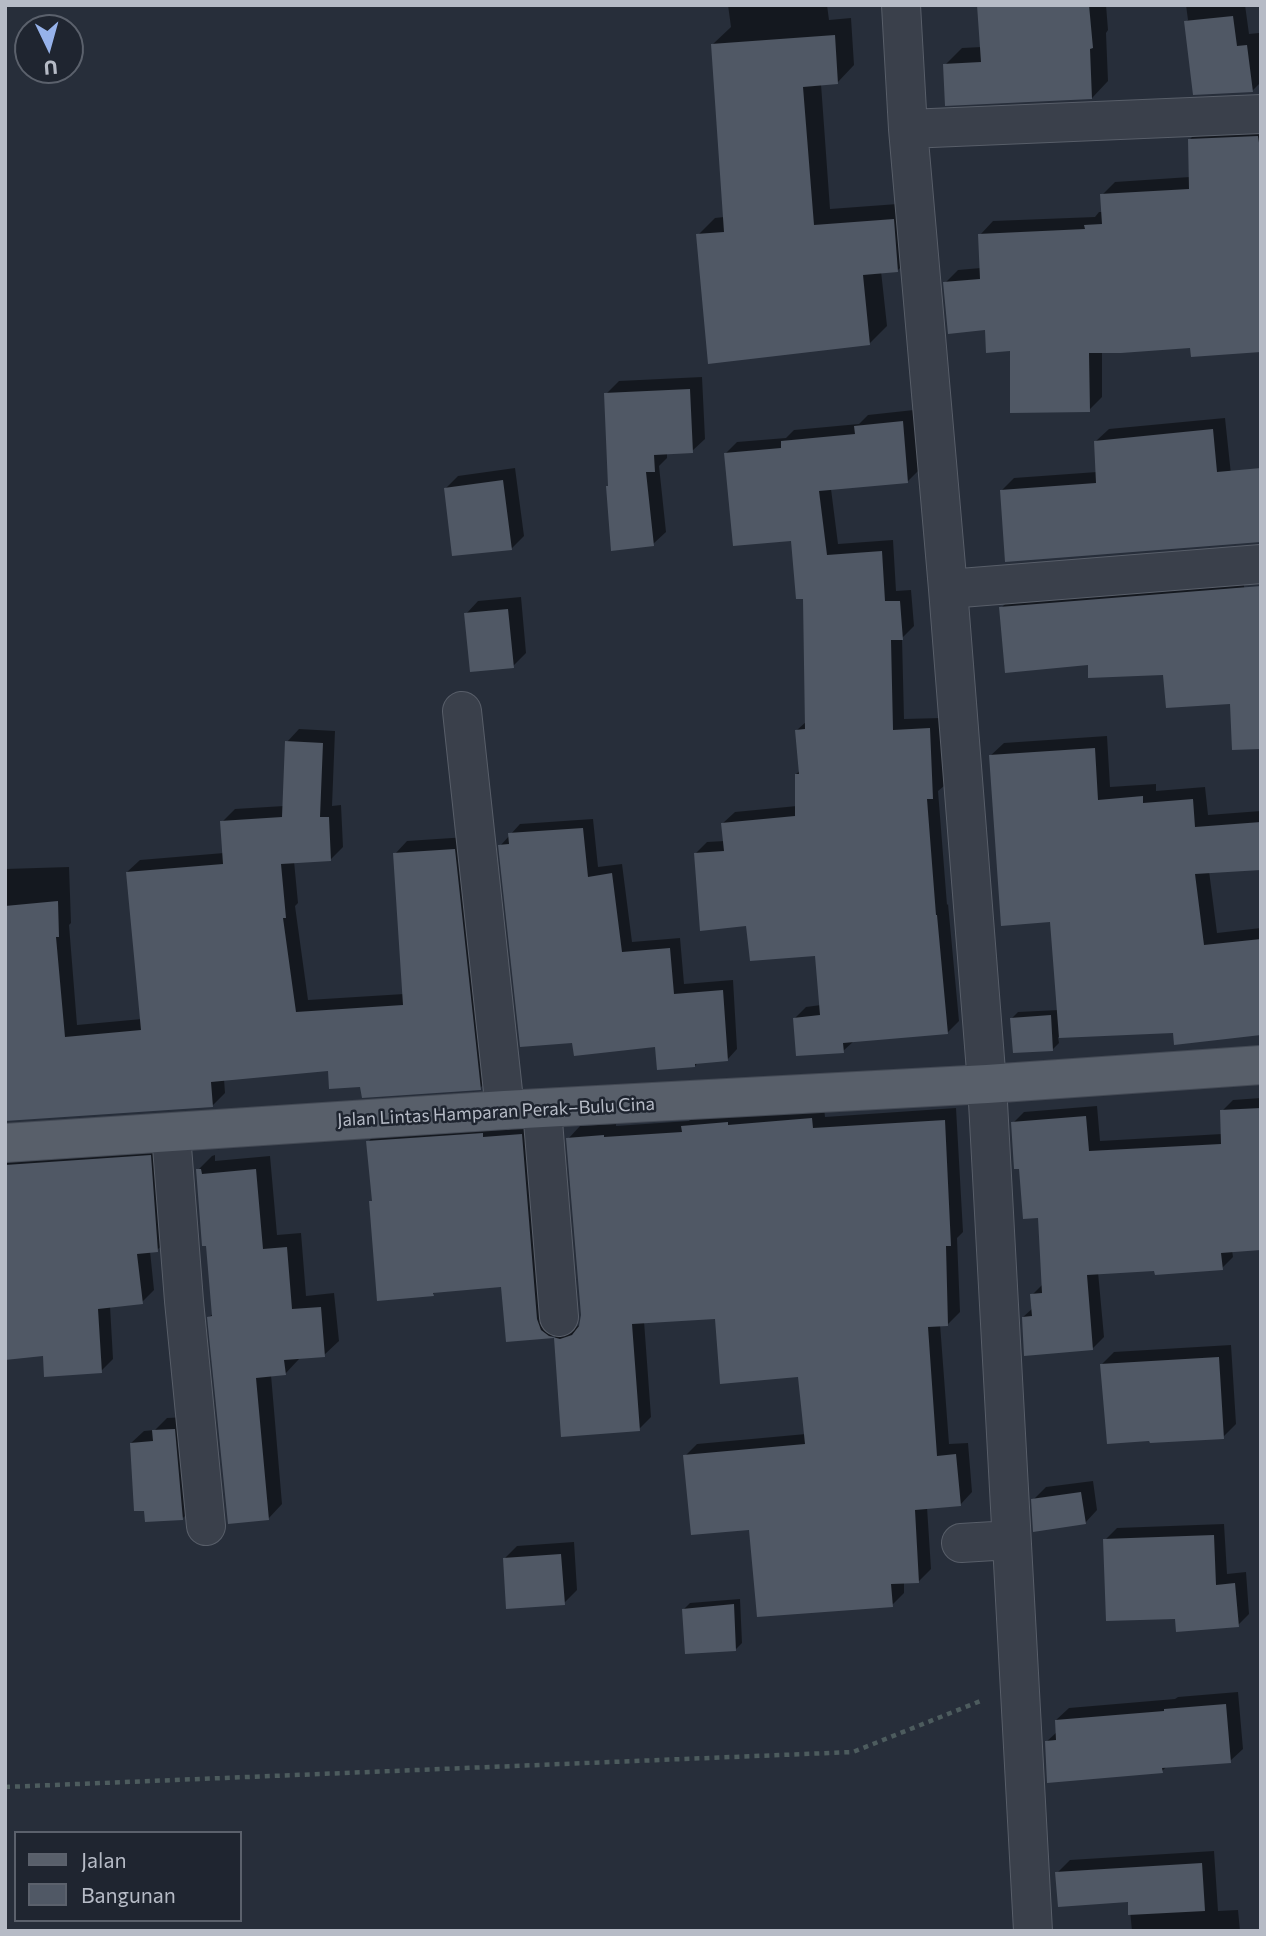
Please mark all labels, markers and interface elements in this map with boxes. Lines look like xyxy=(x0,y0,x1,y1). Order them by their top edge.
north arrow xyxy=(14,14,84,84)
text: U xyxy=(43,56,59,80)
street label: Jalan Lintas Hamparan Perak–Bulu Cina xyxy=(337,1093,655,1131)
legend xyxy=(14,1831,242,1922)
text: Jalan xyxy=(81,1847,126,1872)
text: Bangunan xyxy=(81,1882,176,1907)

